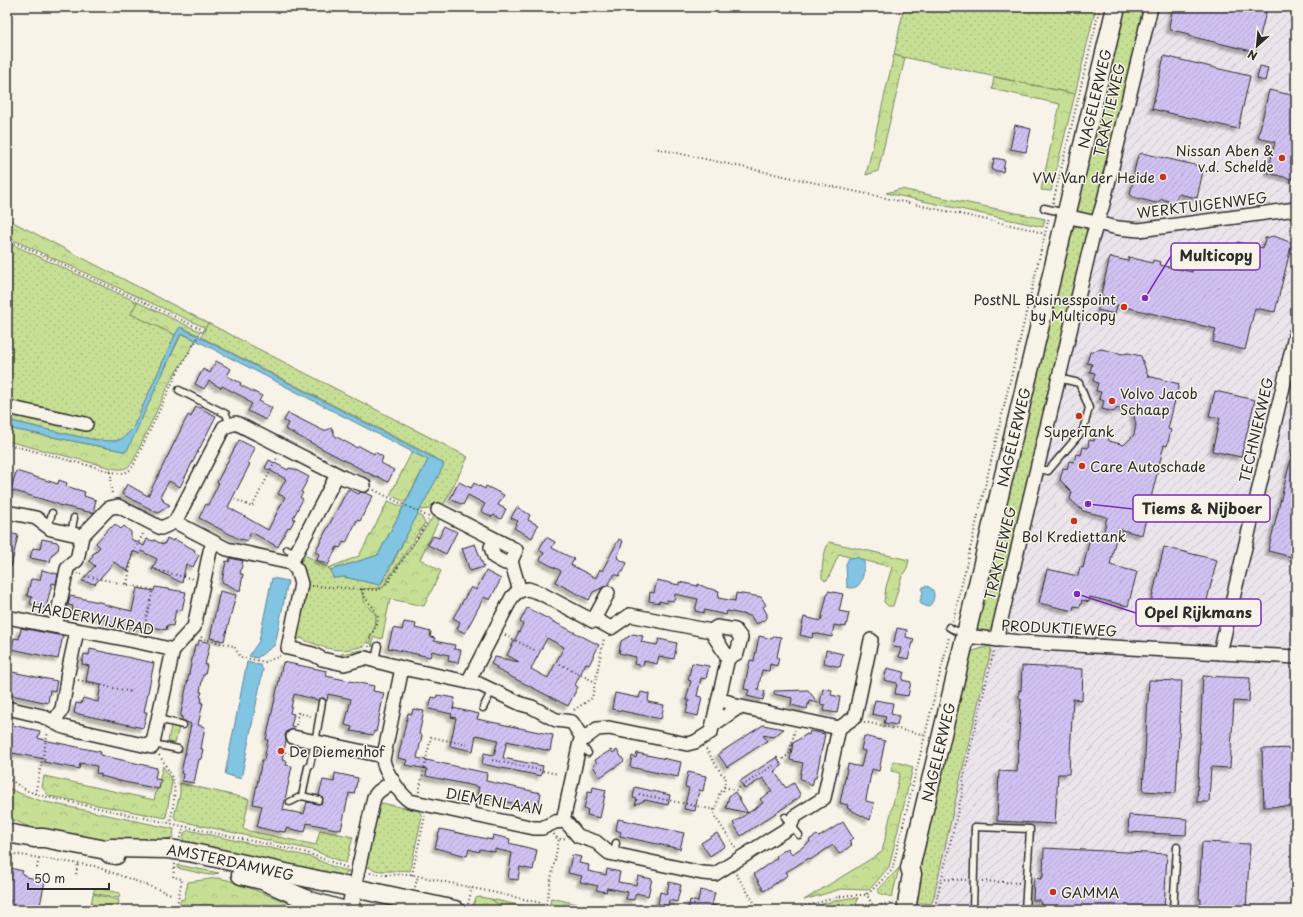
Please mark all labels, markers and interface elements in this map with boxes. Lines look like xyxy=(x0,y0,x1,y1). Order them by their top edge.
north arrow xyxy=(1237,26,1277,66)
text: N xyxy=(1244,46,1260,65)
street label: NAGELERWEG xyxy=(1072,47,1116,150)
street label: TRAKTIEWEG xyxy=(1088,61,1130,159)
place label: Nissan Aben & v.d. Schelde xyxy=(1176,140,1274,177)
marker: Nissan Aben & v.d. Schelde xyxy=(1277,153,1287,163)
place label: VW Van der Heide xyxy=(1033,167,1155,188)
marker: VW Van der Heide xyxy=(1158,172,1168,182)
street label: WERKTUIGENWEG xyxy=(1136,187,1268,223)
callout: Multicopy xyxy=(1171,243,1260,270)
text: Multicopy xyxy=(1180,243,1252,266)
place label: PostNL Businesspoint by Multicopy xyxy=(973,289,1116,326)
marker: PostNL Businesspoint by Multicopy xyxy=(1119,302,1129,312)
street label: TECHNIEKWEG xyxy=(1234,375,1278,485)
place label: Volvo Jacob Schaap xyxy=(1120,383,1198,420)
street label: NAGELERWEG xyxy=(991,385,1035,489)
marker: Volvo Jacob Schaap xyxy=(1107,396,1117,406)
marker: SuperTank xyxy=(1074,411,1084,421)
place label: SuperTank xyxy=(1044,421,1115,442)
place label: Care Autoschade xyxy=(1090,456,1206,477)
marker: Care Autoschade xyxy=(1077,461,1087,471)
callout: Tiems & Nijboer xyxy=(1133,495,1270,522)
text: Tiems & Nijboer xyxy=(1142,496,1263,519)
street label: TRAKTIEWEG xyxy=(979,504,1021,602)
marker: Bol Krediettank xyxy=(1069,516,1079,526)
place label: Bol Krediettank xyxy=(1022,526,1127,547)
street label: HARDERWIJKPAD xyxy=(30,596,156,640)
callout: Opel Rijkmans xyxy=(1136,599,1261,626)
text: Opel Rijkmans xyxy=(1144,600,1252,623)
street label: PRODUKTIEWEG xyxy=(1000,614,1118,642)
street label: NAGELERWEG xyxy=(916,700,960,804)
place label: De Diemenhof xyxy=(289,741,386,762)
marker: De Diemenhof xyxy=(276,746,286,756)
street label: DIEMENLAAN xyxy=(444,782,544,820)
street label: AMSTERDAMWEG xyxy=(165,838,296,885)
scale bar xyxy=(28,865,109,891)
text: 50 m xyxy=(34,869,65,887)
place label: GAMMA xyxy=(1061,882,1120,903)
marker: GAMMA xyxy=(1048,887,1058,897)

